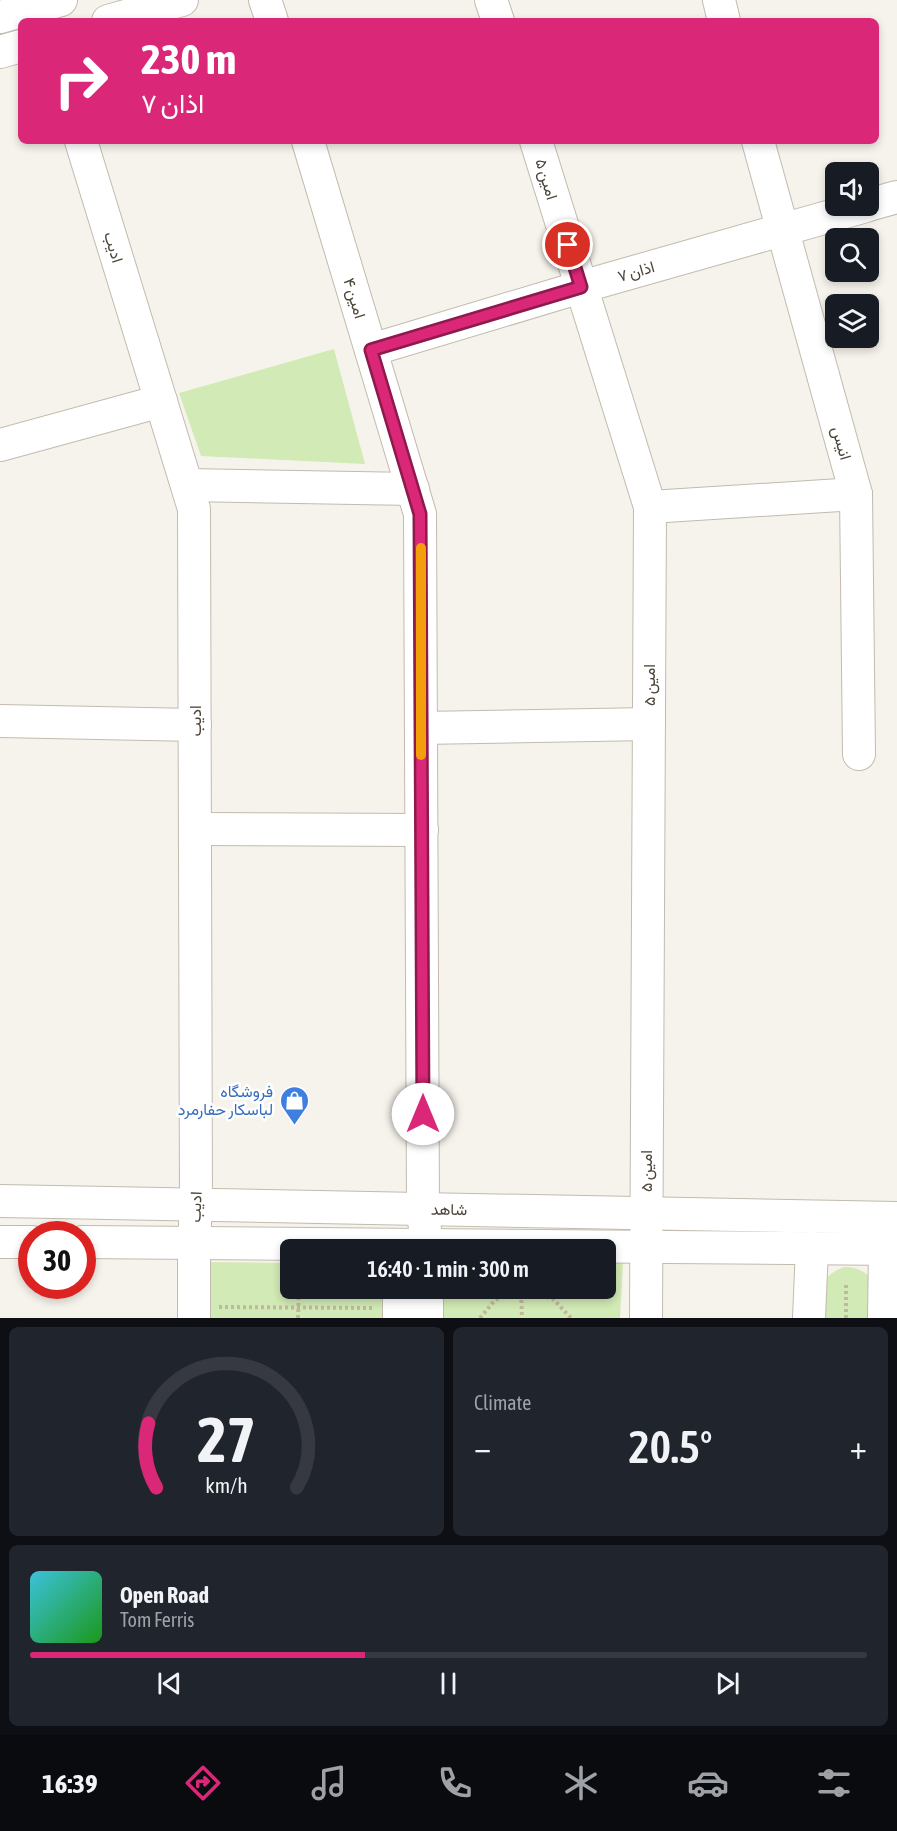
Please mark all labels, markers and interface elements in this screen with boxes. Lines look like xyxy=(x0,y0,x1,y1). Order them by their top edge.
text: 230 m xyxy=(141,35,236,83)
icon: right xyxy=(42,42,120,120)
text: اذان ۷ xyxy=(141,88,204,119)
street label: امین ۵ xyxy=(530,156,562,202)
map controls xyxy=(825,162,879,348)
button: sound xyxy=(825,162,879,216)
pin xyxy=(542,219,593,270)
icon: arrive xyxy=(551,228,584,261)
button: search xyxy=(825,228,879,282)
street label: ادیب xyxy=(100,229,127,265)
street label: اذان ۷ xyxy=(615,257,657,286)
street label: امین ۴ xyxy=(338,276,370,321)
button: layers xyxy=(825,294,879,348)
street label: انیس xyxy=(827,424,855,462)
street label: امین ۵ xyxy=(640,664,660,706)
street label: ادیب xyxy=(186,705,205,737)
place label: فروشگاه لباسکار حفارمرد xyxy=(178,1082,273,1120)
position arrow xyxy=(391,1082,455,1146)
shop icon: فروشگاه لباسکار حفارمرد xyxy=(278,1084,310,1126)
street label: امین ۵ xyxy=(637,1150,657,1192)
street label: ادیب xyxy=(185,1191,206,1223)
street label: شاهد xyxy=(431,1200,467,1218)
speed limit sign: 30 xyxy=(18,1221,96,1299)
text: 16:40 · 1 min · 300 m xyxy=(367,1256,529,1282)
text: Climate xyxy=(474,1391,531,1414)
text: 27 xyxy=(197,1404,256,1475)
text: 20.5° xyxy=(629,1421,712,1473)
text: − xyxy=(474,1428,491,1466)
text: + xyxy=(850,1428,867,1466)
text: km/h xyxy=(205,1474,248,1499)
text: Open Road xyxy=(120,1582,209,1608)
text: Tom Ferris xyxy=(120,1608,194,1631)
icon: previous xyxy=(153,1667,186,1700)
icon: pause xyxy=(432,1667,465,1700)
icon: next xyxy=(711,1667,744,1700)
icon: directions xyxy=(182,1762,224,1804)
icon: music xyxy=(308,1762,350,1804)
icon: phone xyxy=(434,1762,476,1804)
icon: climate xyxy=(560,1762,602,1804)
icon: car xyxy=(687,1762,729,1804)
icon: filters xyxy=(813,1762,855,1804)
text: 16:39 xyxy=(42,1768,98,1799)

